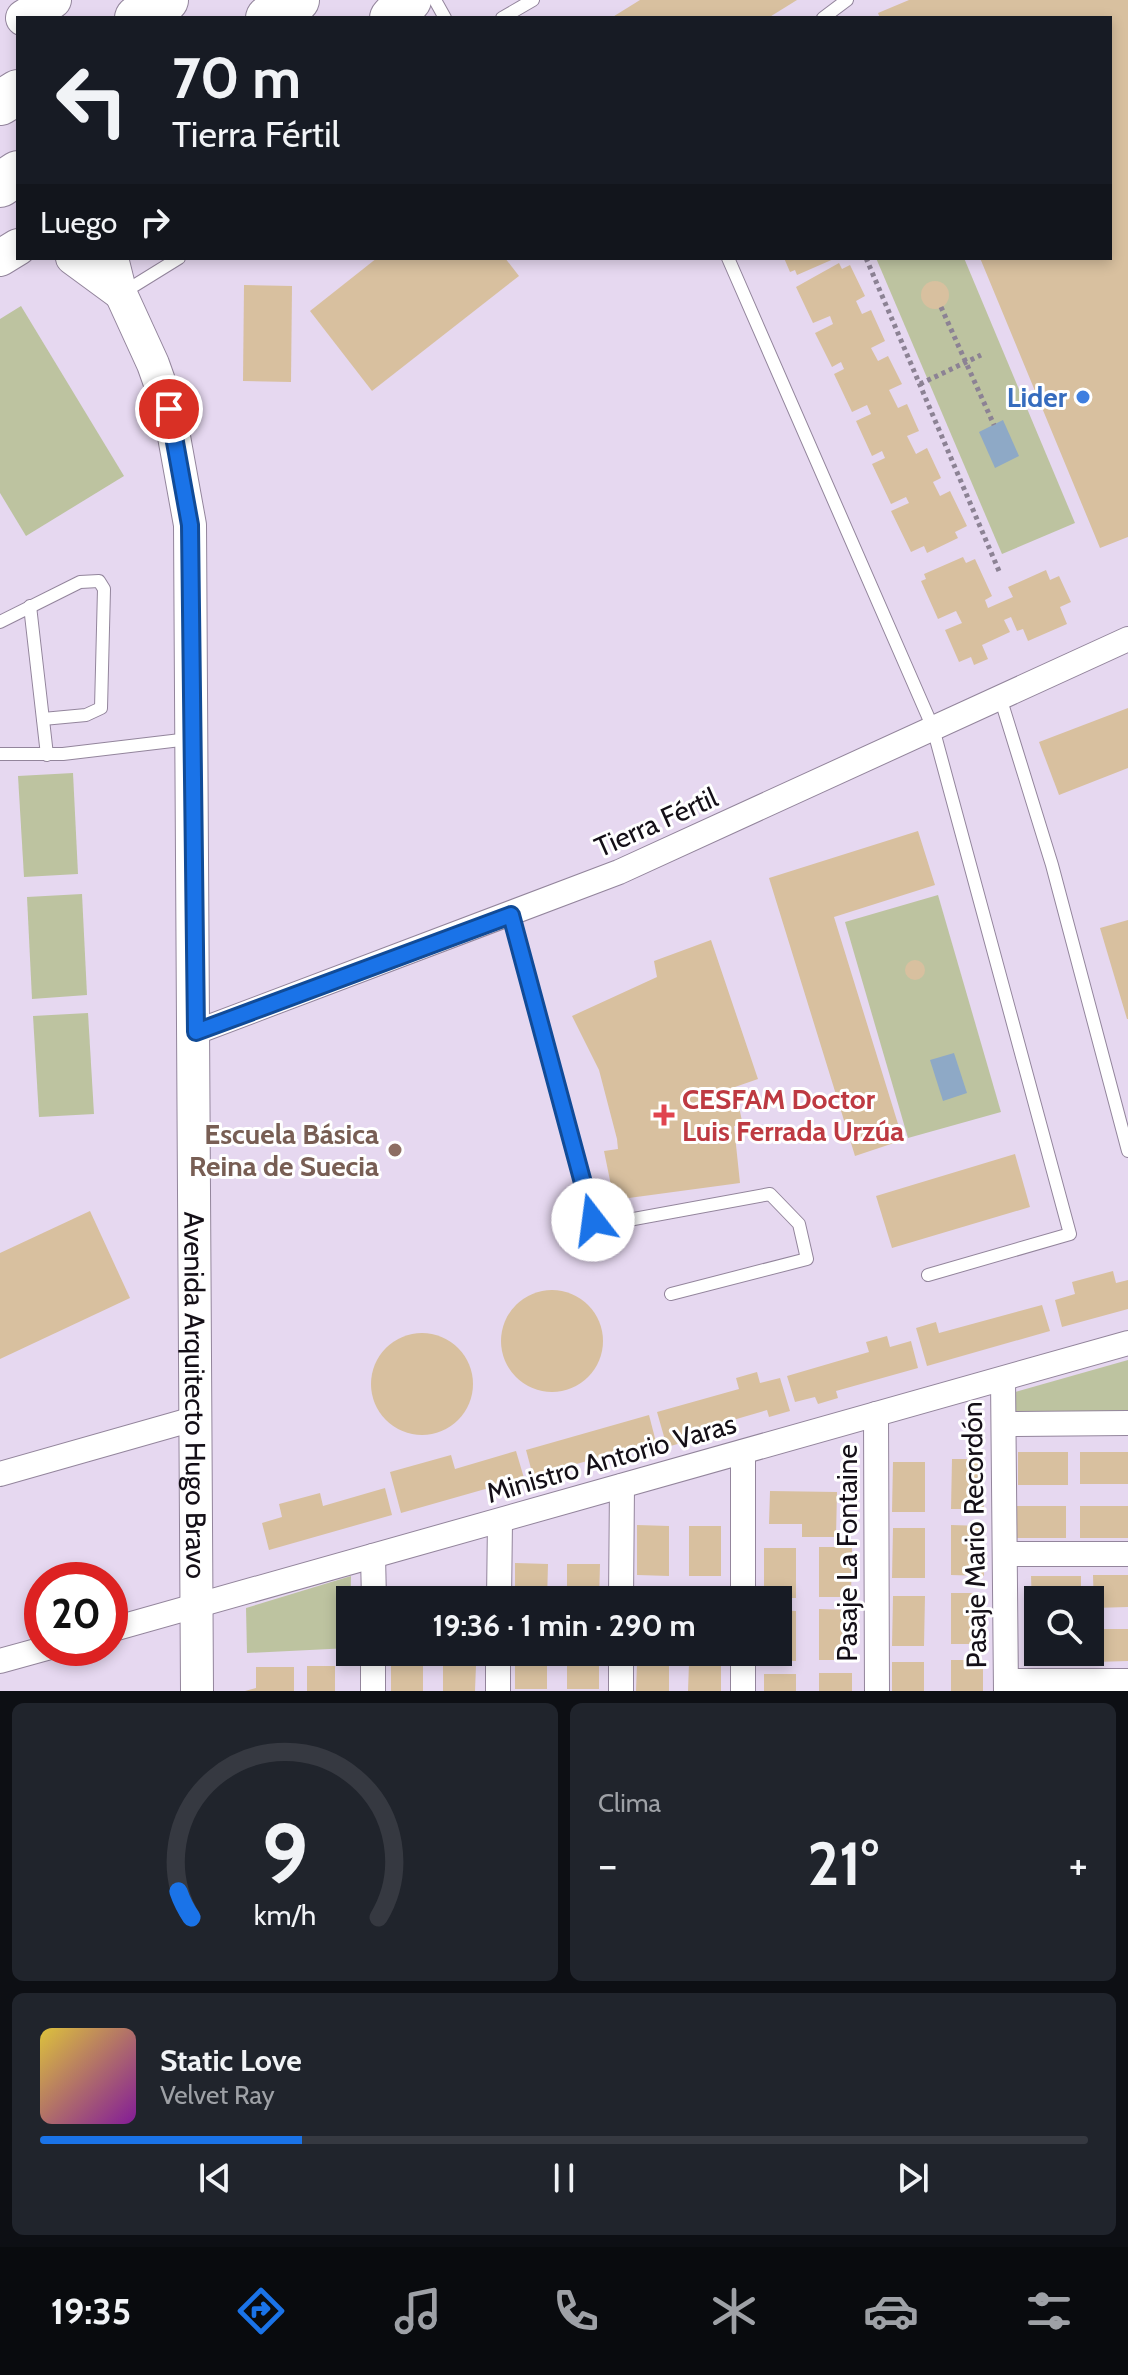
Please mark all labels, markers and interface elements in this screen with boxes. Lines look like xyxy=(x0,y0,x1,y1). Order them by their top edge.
text: 70 m xyxy=(172,44,301,112)
icon: left xyxy=(40,48,144,152)
text: Tierra Fértil xyxy=(172,112,340,156)
icon: right xyxy=(133,200,177,244)
text: Luego xyxy=(40,204,117,241)
pin xyxy=(135,375,203,443)
place label: Lider xyxy=(1007,380,1068,414)
icon: arrive xyxy=(147,387,191,431)
marker: Lider xyxy=(1074,388,1092,406)
street label: Tierra Fértil xyxy=(589,780,723,864)
place label: CESFAM Doctor Luis Ferrada Urzúa xyxy=(682,1082,904,1148)
marker: CESFAM Doctor Luis Ferrada Urzúa xyxy=(653,1104,675,1126)
place label: Escuela Básica Reina de Suecia xyxy=(189,1117,379,1183)
marker: Escuela Básica Reina de Suecia xyxy=(386,1141,404,1159)
position arrow xyxy=(551,1178,635,1262)
street label: Avenida Arquitecto Hugo Bravo xyxy=(177,1211,213,1579)
street label: Pasaje Mario Recordón xyxy=(955,1401,993,1669)
street label: Ministro Antorio Varas xyxy=(482,1406,740,1510)
street label: Pasaje La Fontaine xyxy=(830,1444,864,1662)
speed limit sign: 20 xyxy=(24,1562,128,1666)
map controls xyxy=(1024,1586,1104,1666)
button: search xyxy=(1024,1586,1104,1666)
text: 19:36 · 1 min · 290 m xyxy=(433,1607,695,1644)
text: Clima xyxy=(598,1787,661,1819)
text: 9 xyxy=(262,1804,308,1905)
text: 21° xyxy=(807,1827,879,1900)
text: − xyxy=(598,1838,617,1891)
text: + xyxy=(1069,1838,1088,1891)
text: km/h xyxy=(254,1897,316,1932)
text: Static Love xyxy=(160,2042,302,2079)
text: Velvet Ray xyxy=(160,2079,275,2111)
icon: previous xyxy=(193,2156,237,2200)
icon: pause xyxy=(542,2156,586,2200)
icon: next xyxy=(891,2156,935,2200)
icon: directions xyxy=(233,2283,289,2339)
icon: music xyxy=(390,2283,446,2339)
icon: phone xyxy=(548,2283,604,2339)
icon: climate xyxy=(706,2283,762,2339)
icon: car xyxy=(863,2283,919,2339)
icon: filters xyxy=(1021,2283,1077,2339)
text: 19:35 xyxy=(51,2289,131,2333)

